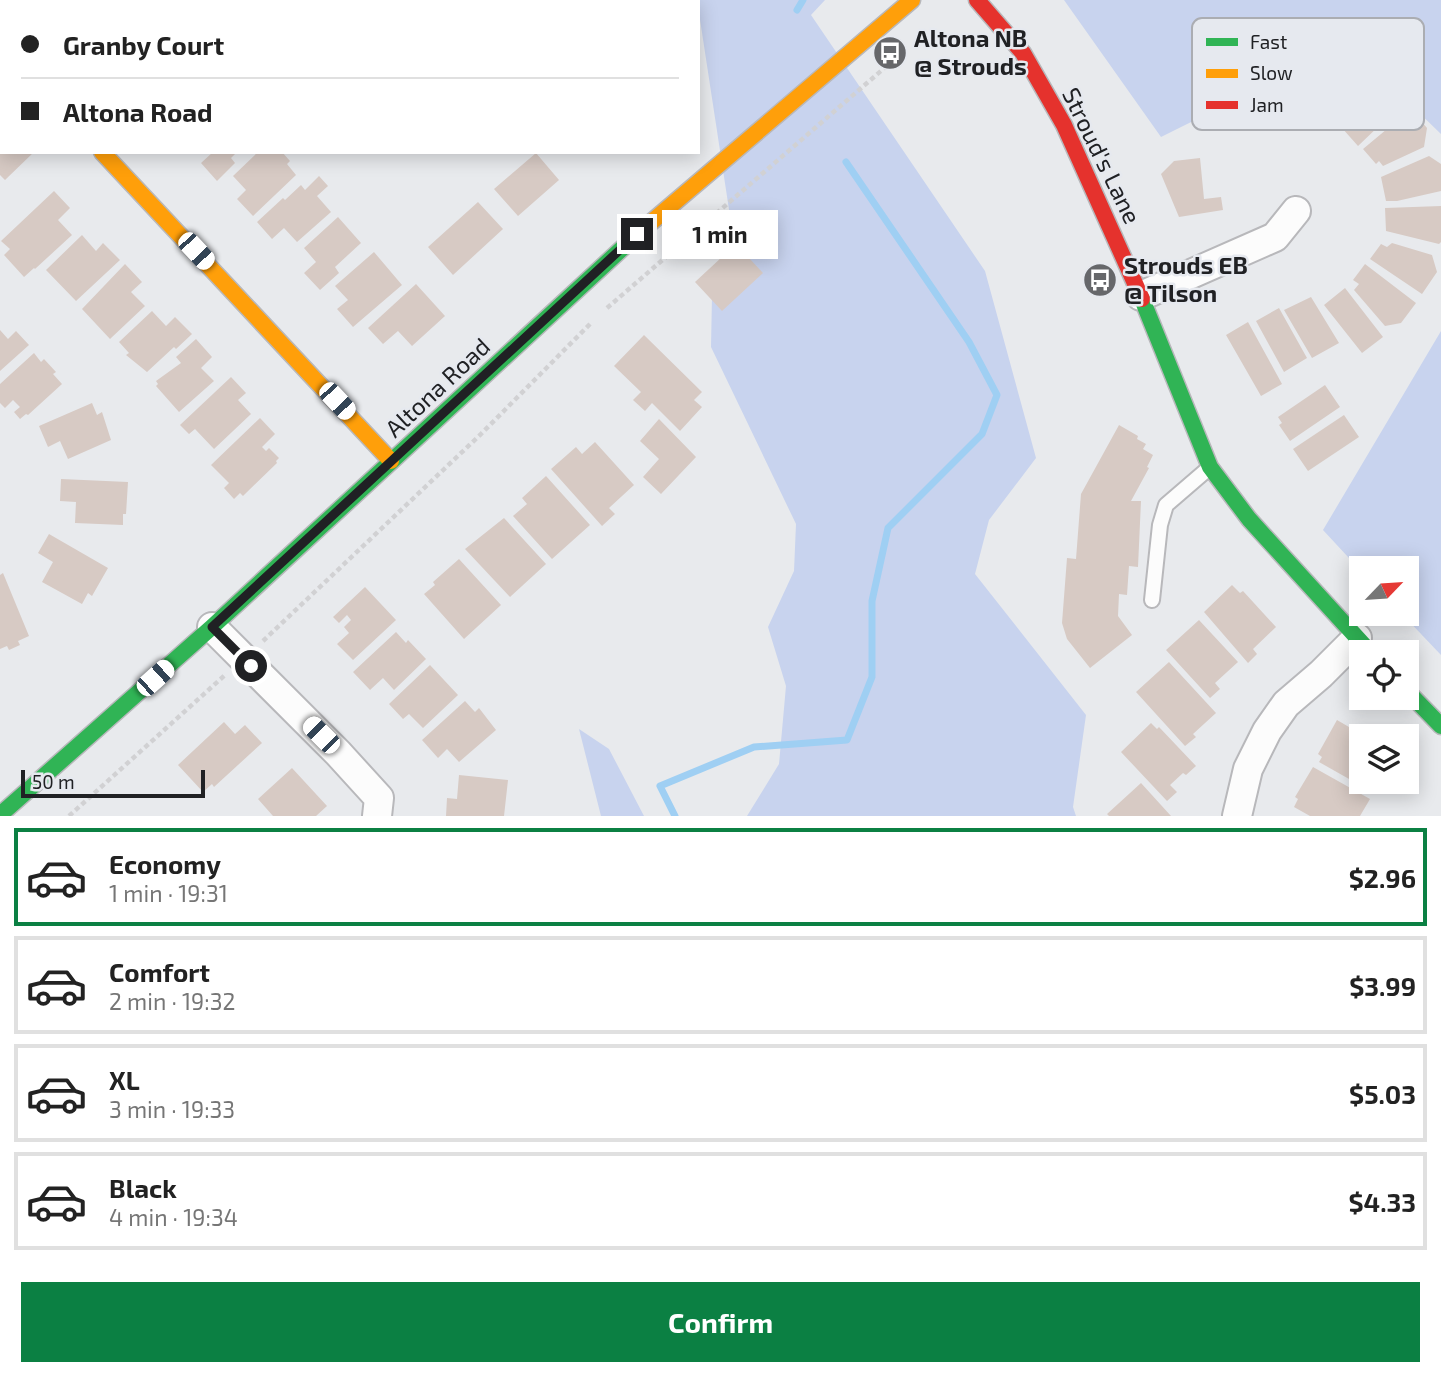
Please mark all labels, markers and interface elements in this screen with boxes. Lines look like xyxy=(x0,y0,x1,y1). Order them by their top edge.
legend xyxy=(1192,18,1424,130)
place label: Altona NB @ Strouds xyxy=(914,23,1027,80)
text: Granby Court xyxy=(63,29,224,60)
text: Fast xyxy=(1250,30,1287,53)
bus stop icon: Altona NB @ Strouds xyxy=(871,34,909,72)
text: Slow xyxy=(1250,61,1293,84)
street label: Stroud's Lane xyxy=(1057,83,1148,228)
text: Jam xyxy=(1250,93,1284,116)
text: Altona Road xyxy=(63,96,213,127)
callout: 1 min xyxy=(662,210,777,258)
route end xyxy=(621,218,653,250)
text: 1 min xyxy=(692,220,748,248)
car xyxy=(174,228,219,274)
place label: Strouds EB @ Tilson xyxy=(1124,250,1248,307)
bus stop icon: Strouds EB @ Tilson xyxy=(1081,261,1119,299)
street label: Altona Road xyxy=(379,331,495,443)
car xyxy=(315,378,360,424)
north arrow xyxy=(1349,556,1419,626)
map controls xyxy=(1349,556,1419,794)
button: locate xyxy=(1349,640,1419,710)
route start xyxy=(235,650,267,682)
car xyxy=(133,656,178,700)
car xyxy=(299,713,344,757)
button: layers xyxy=(1349,724,1419,794)
scale bar xyxy=(21,767,205,799)
text: 50 m xyxy=(32,770,75,793)
icon: car xyxy=(25,846,88,909)
text: Economy xyxy=(109,848,221,879)
text: $2.96 xyxy=(1349,862,1416,893)
text: 1 min · 19:31 xyxy=(109,879,228,907)
icon: car xyxy=(25,954,88,1017)
text: Comfort xyxy=(109,956,210,987)
text: $3.99 xyxy=(1349,970,1416,1001)
text: 2 min · 19:32 xyxy=(109,987,235,1015)
icon: car xyxy=(25,1062,88,1125)
text: XL xyxy=(109,1064,140,1095)
text: $5.03 xyxy=(1349,1078,1416,1109)
text: 3 min · 19:33 xyxy=(109,1095,235,1123)
icon: car xyxy=(25,1170,88,1233)
text: Black xyxy=(109,1172,177,1203)
text: $4.33 xyxy=(1349,1186,1416,1217)
text: 4 min · 19:34 xyxy=(109,1203,238,1231)
button: Confirm xyxy=(21,1282,1420,1362)

